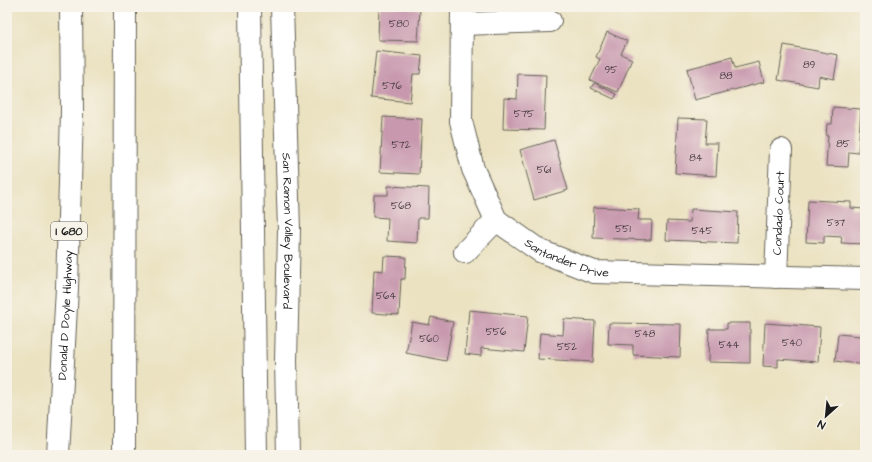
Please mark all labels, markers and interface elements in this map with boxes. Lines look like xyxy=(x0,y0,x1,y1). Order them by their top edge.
house number: 580 xyxy=(389,17,409,31)
house number: 89 xyxy=(803,58,815,72)
house number: 95 xyxy=(605,63,617,77)
house number: 88 xyxy=(720,69,733,83)
house number: 576 xyxy=(382,79,402,93)
house number: 575 xyxy=(514,107,534,121)
house number: 85 xyxy=(836,137,850,151)
house number: 572 xyxy=(392,138,411,152)
house number: 84 xyxy=(689,151,703,165)
street label: San Ramon Valley Boulevard xyxy=(278,152,298,309)
house number: 561 xyxy=(537,163,552,177)
street label: Condado Court xyxy=(768,171,789,255)
house number: 568 xyxy=(391,199,411,213)
house number: 537 xyxy=(827,216,845,230)
road number: I 680 xyxy=(51,222,87,240)
house number: 551 xyxy=(615,222,631,236)
house number: 545 xyxy=(692,224,712,238)
street label: Santander Drive xyxy=(521,234,609,281)
street label: Donald D Doyle Highway xyxy=(54,250,78,381)
house number: 564 xyxy=(376,289,396,303)
house number: 556 xyxy=(486,325,507,339)
house number: 548 xyxy=(635,327,656,341)
house number: 560 xyxy=(419,332,439,346)
house number: 540 xyxy=(782,336,802,350)
house number: 544 xyxy=(719,338,740,352)
house number: 552 xyxy=(557,340,577,354)
north arrow xyxy=(806,396,846,436)
text: N xyxy=(815,416,828,433)

